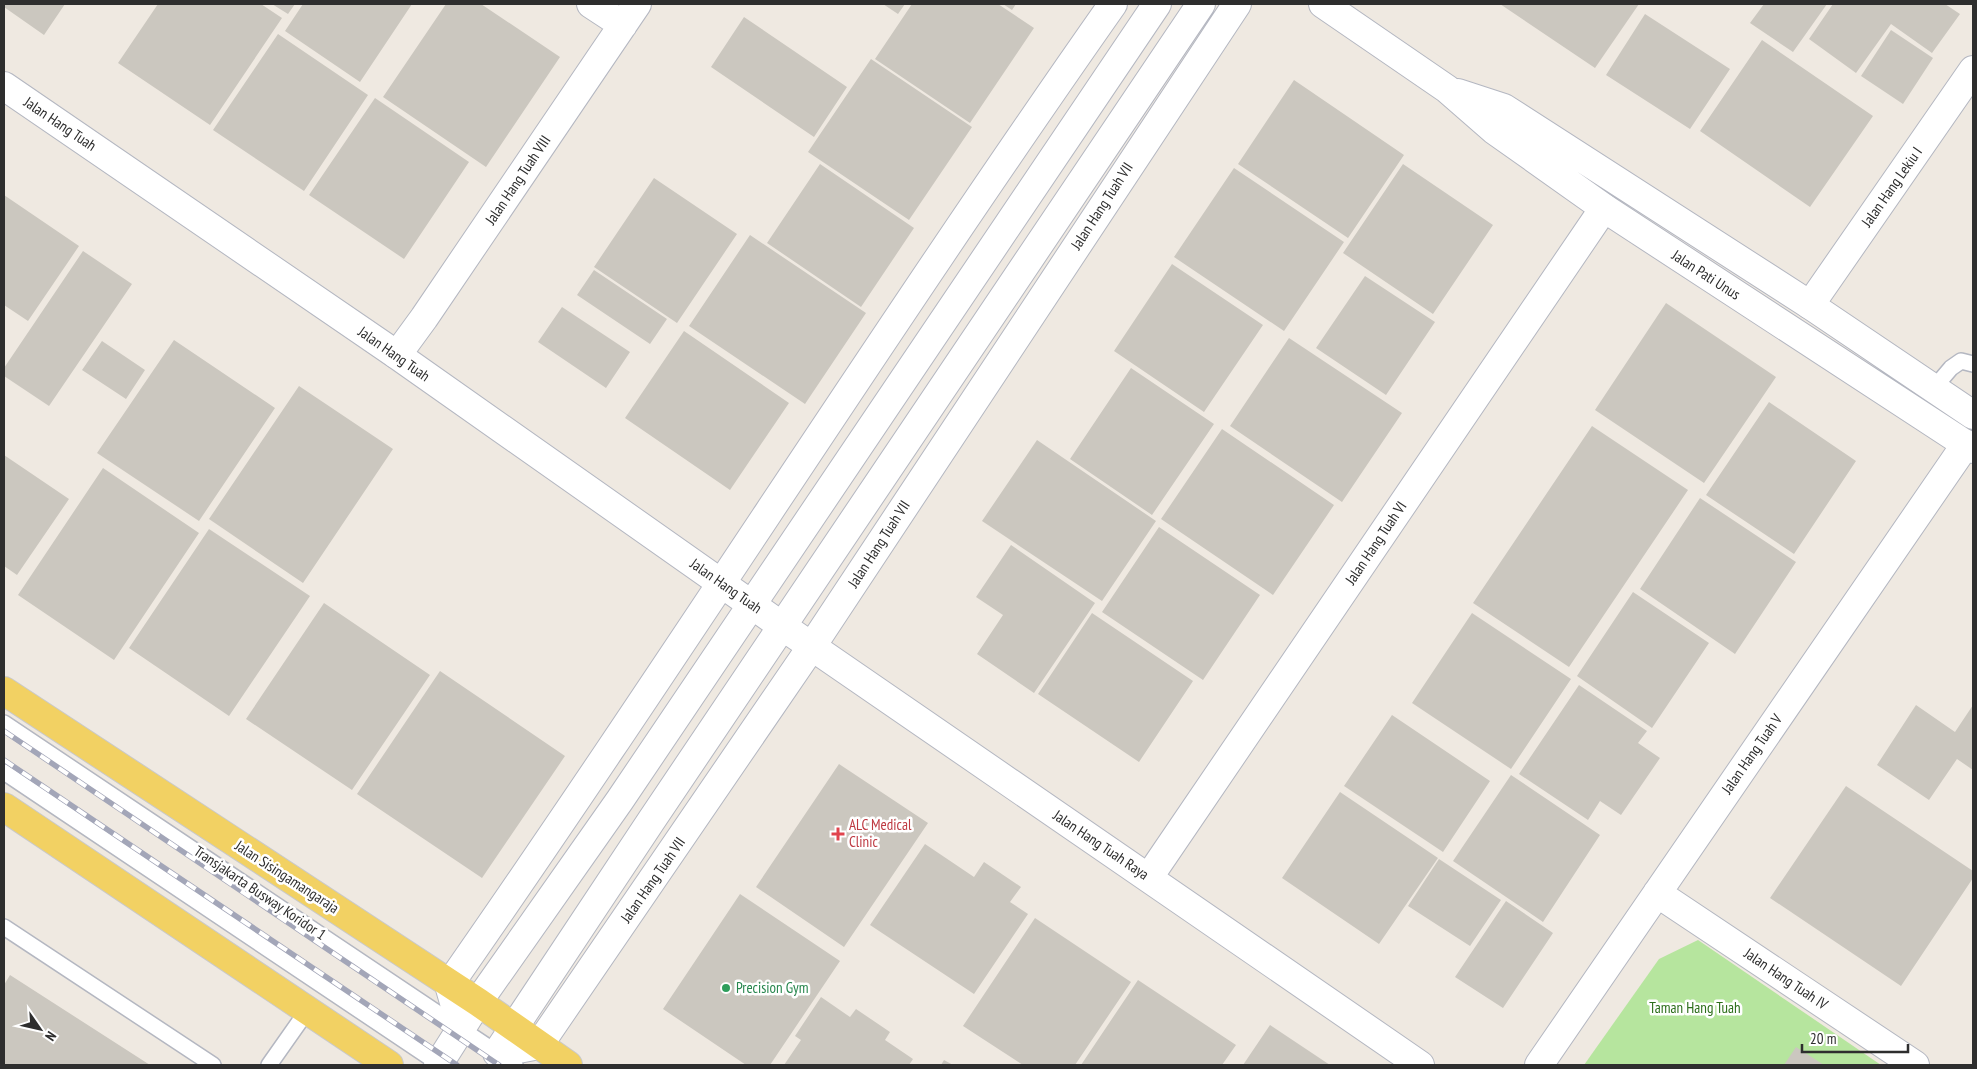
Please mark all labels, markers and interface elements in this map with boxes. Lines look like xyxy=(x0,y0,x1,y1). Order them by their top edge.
street label: Jalan Hang Tuah xyxy=(20,92,100,155)
street label: Jalan Hang Tuah VIII xyxy=(480,131,554,229)
street label: Jalan Hang Lekiu I xyxy=(1857,143,1926,231)
street label: Jalan Hang Tuah VII xyxy=(1066,159,1137,254)
street label: Jalan Pati Unus xyxy=(1668,245,1744,304)
street label: Jalan Hang Tuah xyxy=(354,321,434,385)
street label: Jalan Hang Tuah VII xyxy=(843,497,914,592)
street label: Jalan Hang Tuah VI xyxy=(1340,497,1410,589)
street label: Jalan Hang Tuah xyxy=(686,553,766,617)
street label: Jalan Hang Tuah V xyxy=(1717,710,1786,798)
street label: Jalan Hang Tuah Raya xyxy=(1049,805,1153,884)
place label: ALC Medical Clinic xyxy=(849,815,912,851)
marker: ALC Medical Clinic xyxy=(831,827,845,841)
street label: Jalan Hang Tuah VII xyxy=(616,833,689,927)
street label: Jalan Sisingamangaraja xyxy=(231,835,343,917)
street label: Transjakarta Busway Koridor 1 xyxy=(190,841,330,944)
street label: Jalan Hang Tuah IV xyxy=(1740,943,1832,1014)
place label: Precision Gym xyxy=(736,978,809,997)
marker: Precision Gym xyxy=(720,982,732,994)
park label: Taman Hang Tuah xyxy=(1649,998,1741,1017)
north arrow xyxy=(15,1004,65,1054)
scale bar xyxy=(1802,1022,1908,1054)
text: N xyxy=(41,1028,60,1044)
text: 20 m xyxy=(1810,1029,1836,1048)

